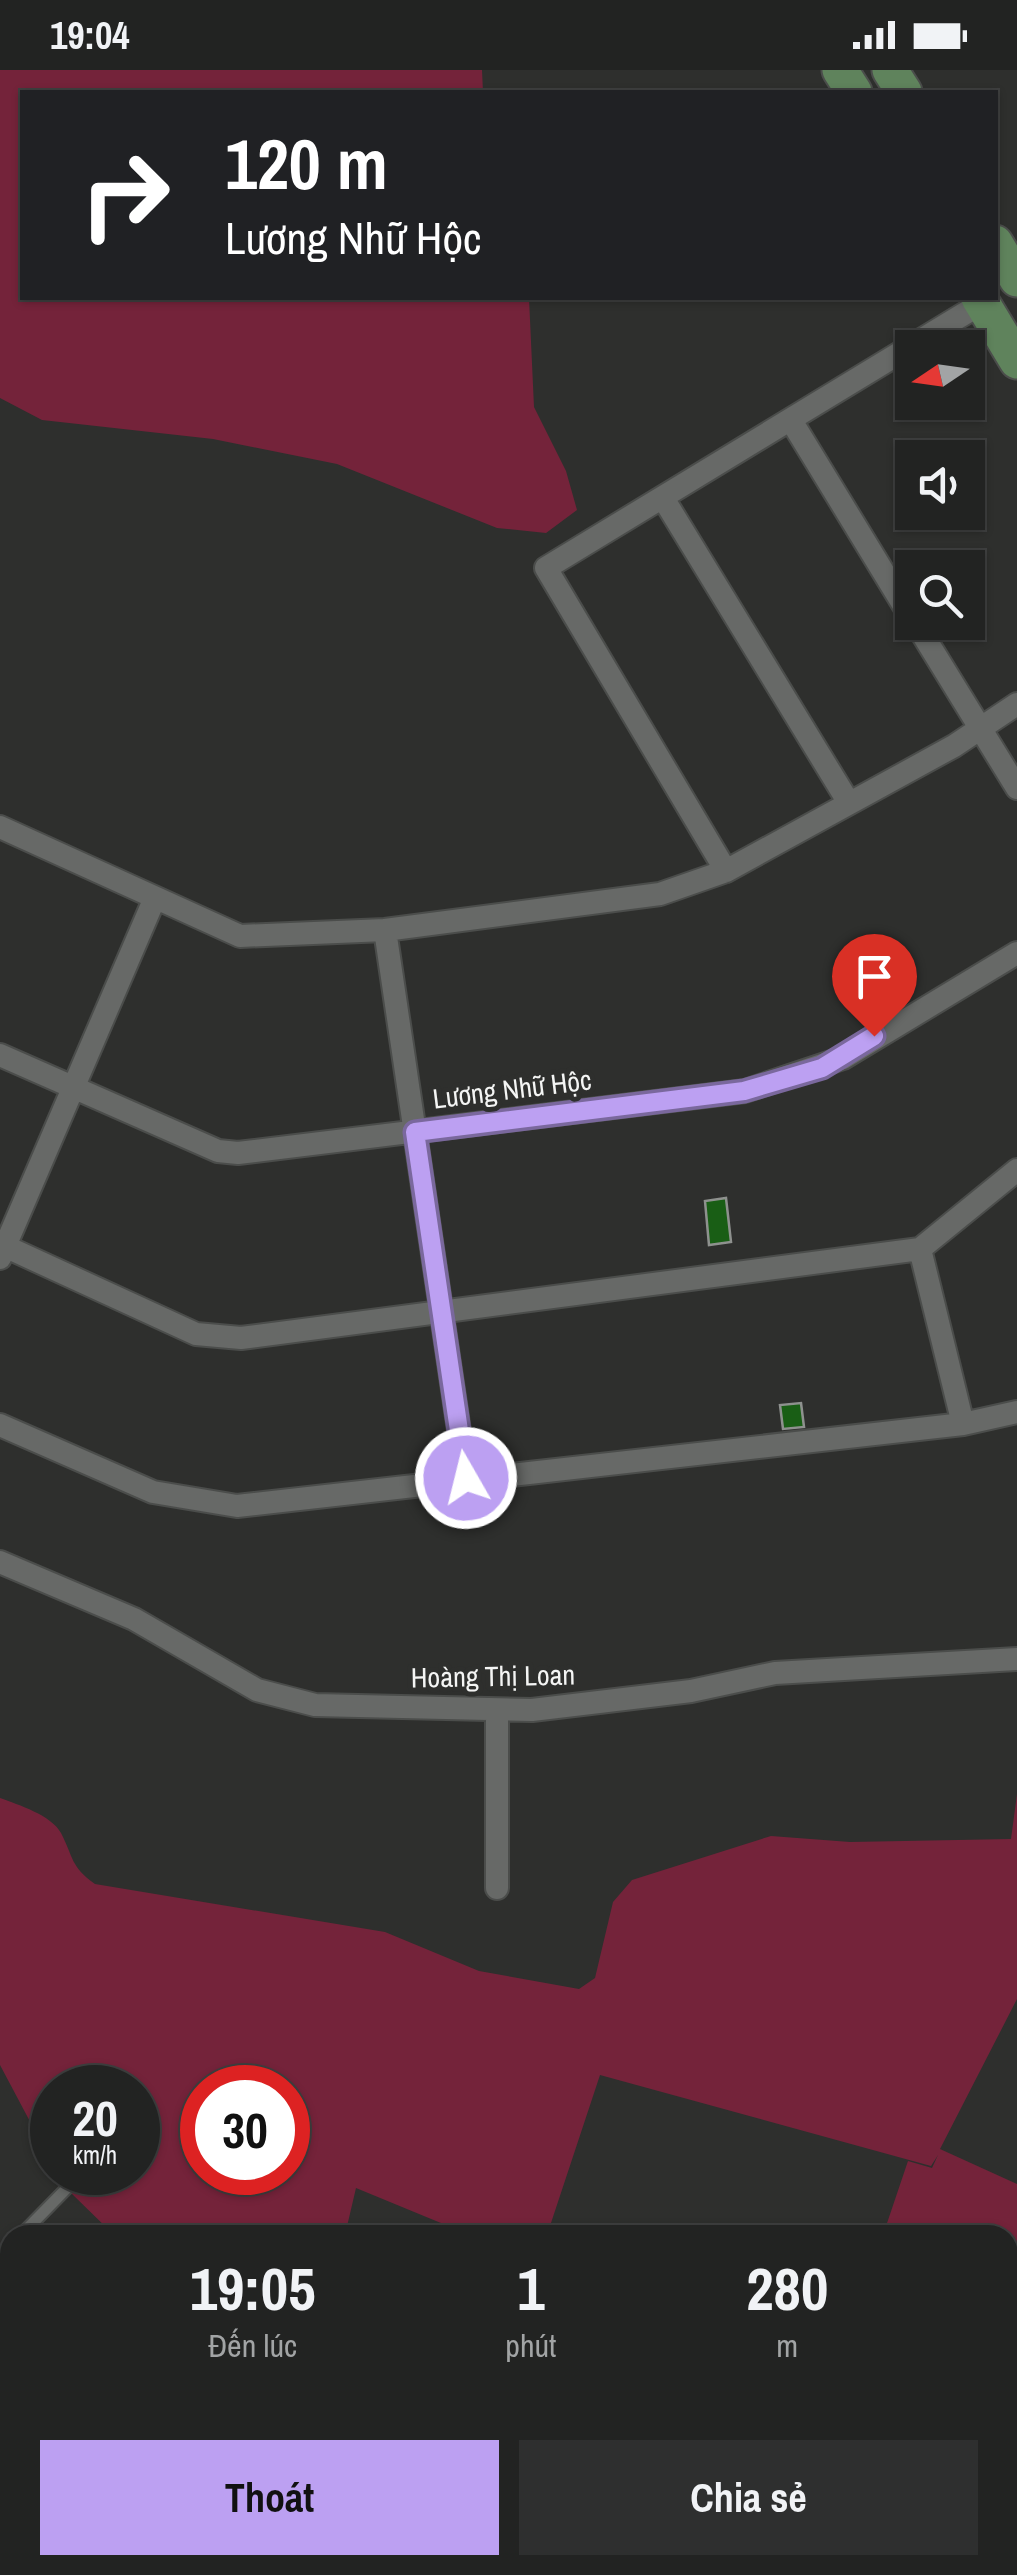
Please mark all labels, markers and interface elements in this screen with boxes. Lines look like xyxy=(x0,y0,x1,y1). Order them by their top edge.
text: 19:04 xyxy=(50,10,130,61)
text: 120 m xyxy=(225,117,388,211)
icon: right xyxy=(60,130,190,260)
text: Lương Nhữ Hộc xyxy=(225,207,481,268)
north arrow xyxy=(895,330,985,420)
map controls xyxy=(895,330,985,640)
button: sound xyxy=(895,440,985,530)
button: search xyxy=(895,550,985,640)
pin xyxy=(832,934,917,1037)
icon: arrive xyxy=(847,949,902,1004)
street label: Lương Nhữ Hộc xyxy=(431,1060,593,1118)
position arrow xyxy=(414,1426,518,1530)
street label: Hoàng Thị Loan xyxy=(411,1656,575,1696)
speed limit sign: 30 xyxy=(180,2065,310,2195)
text: 20 xyxy=(72,2084,118,2152)
text: km/h xyxy=(73,2138,117,2172)
text: 19:05 xyxy=(190,2248,316,2329)
text: 1 xyxy=(517,2248,545,2329)
text: 280 xyxy=(746,2248,828,2329)
text: Đến lúc xyxy=(208,2324,297,2367)
text: phút xyxy=(505,2324,556,2367)
text: m xyxy=(776,2324,798,2367)
button: Thoát xyxy=(40,2440,499,2555)
button: Chia sẻ xyxy=(519,2440,978,2555)

